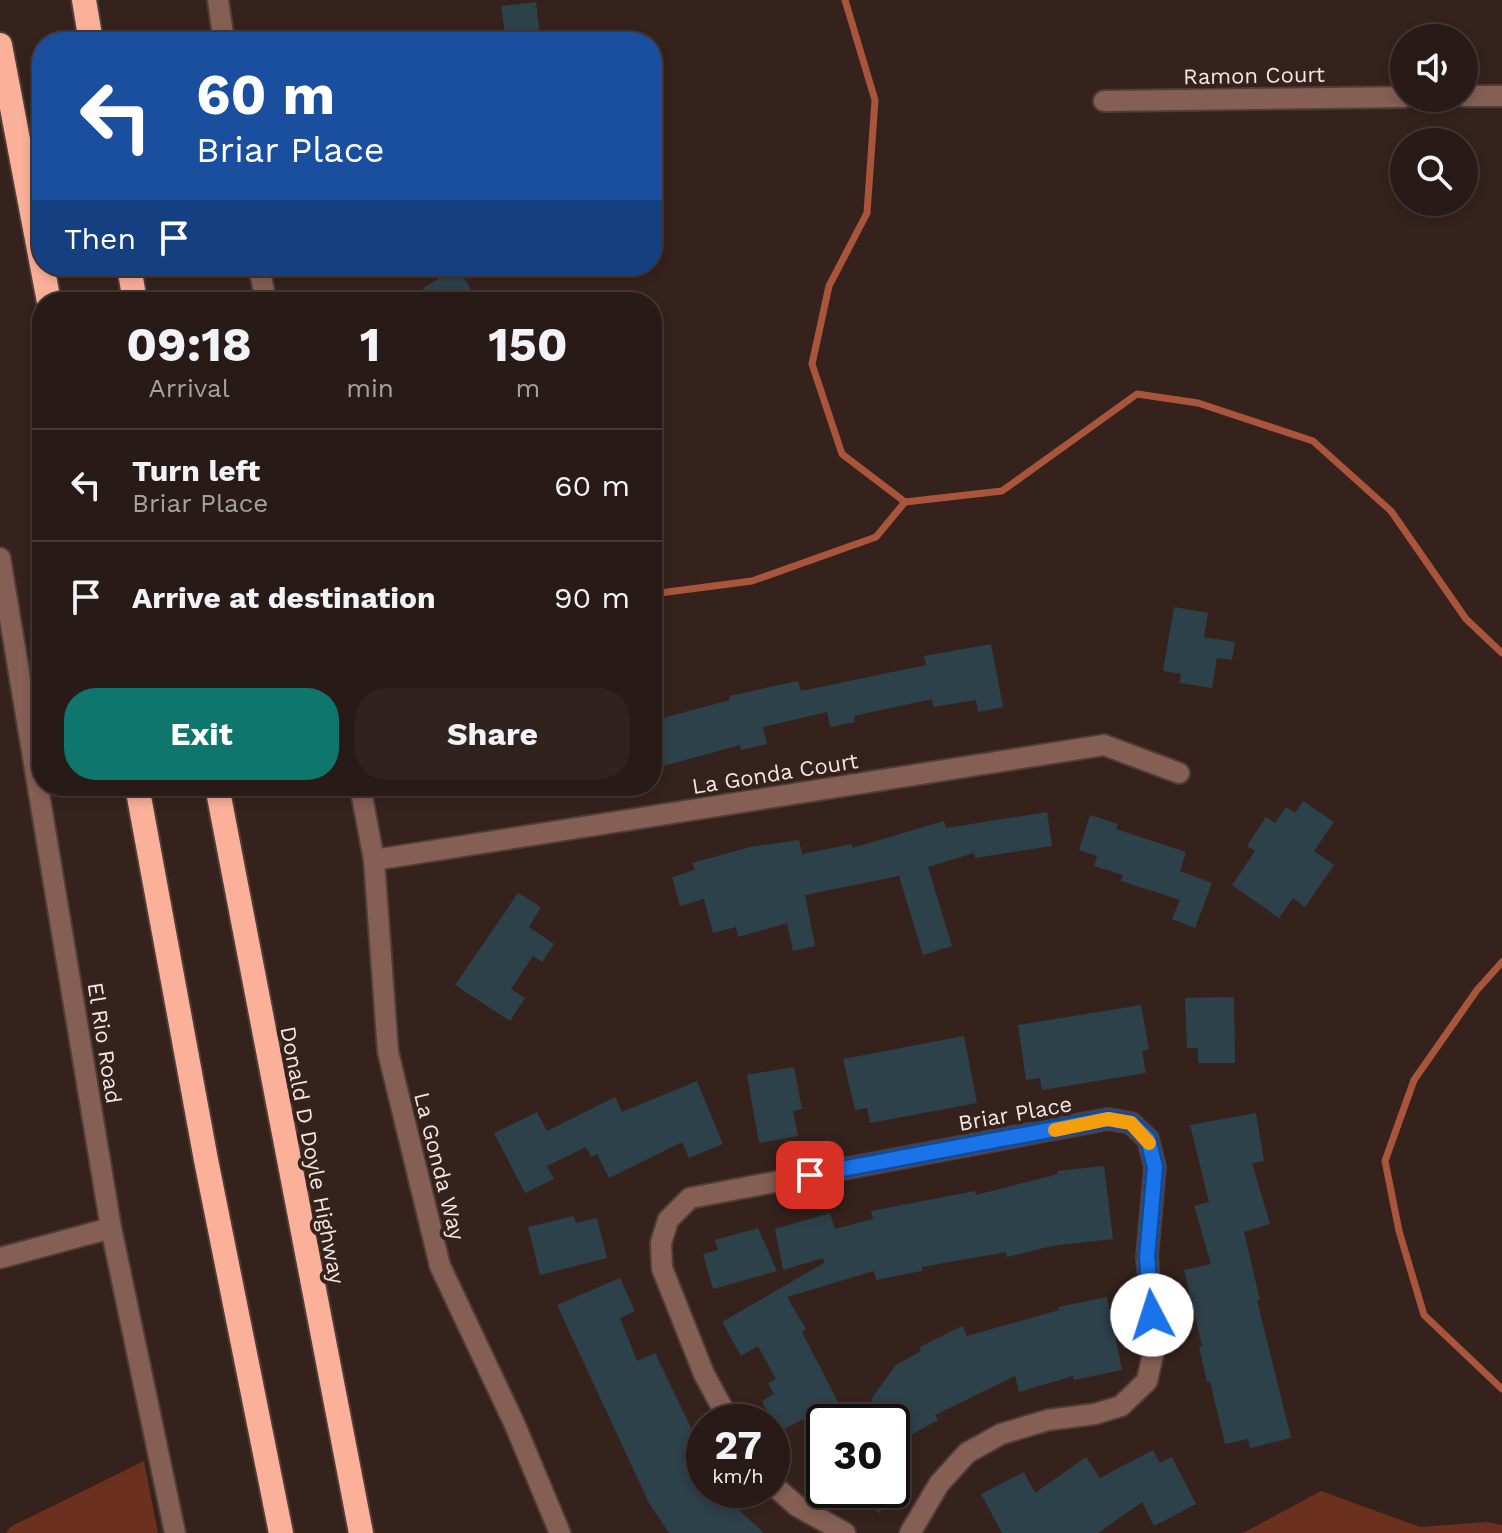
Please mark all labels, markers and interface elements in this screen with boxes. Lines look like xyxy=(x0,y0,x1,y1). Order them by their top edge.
map controls xyxy=(1390,24,1478,216)
button: sound xyxy=(1390,24,1478,112)
text: 60 m xyxy=(196,62,335,128)
street label: Ramon Court xyxy=(1183,62,1325,89)
icon: left xyxy=(64,64,168,168)
button: search xyxy=(1390,128,1478,216)
text: Briar Place xyxy=(196,129,385,171)
icon: arrive xyxy=(152,216,196,260)
text: Then xyxy=(64,221,136,256)
text: 09:18 xyxy=(126,316,252,373)
text: 1 xyxy=(360,316,380,373)
text: 150 xyxy=(488,316,568,373)
text: Arrival xyxy=(149,373,230,403)
text: min xyxy=(346,373,394,403)
text: m xyxy=(516,373,540,403)
text: Turn left xyxy=(132,453,260,488)
icon: left xyxy=(64,463,108,507)
text: 60 m xyxy=(554,468,630,503)
text: Briar Place xyxy=(132,488,268,518)
icon: arrive xyxy=(64,575,108,619)
text: Arrive at destination xyxy=(132,580,436,615)
text: 90 m xyxy=(554,580,630,615)
button: Exit xyxy=(64,688,339,780)
button: Share xyxy=(355,688,630,780)
street label: La Gonda Court xyxy=(690,748,860,799)
street label: El Rio Road xyxy=(83,981,126,1105)
street label: Donald D Doyle Highway xyxy=(275,1024,350,1287)
street label: La Gonda Way xyxy=(409,1090,470,1243)
street label: Briar Place xyxy=(956,1091,1074,1136)
pin xyxy=(776,1141,844,1209)
icon: arrive xyxy=(788,1153,832,1197)
position arrow xyxy=(1110,1273,1194,1357)
speed limit sign: 30 xyxy=(806,1404,910,1508)
text: 27 xyxy=(714,1422,762,1469)
text: km/h xyxy=(712,1464,764,1488)

